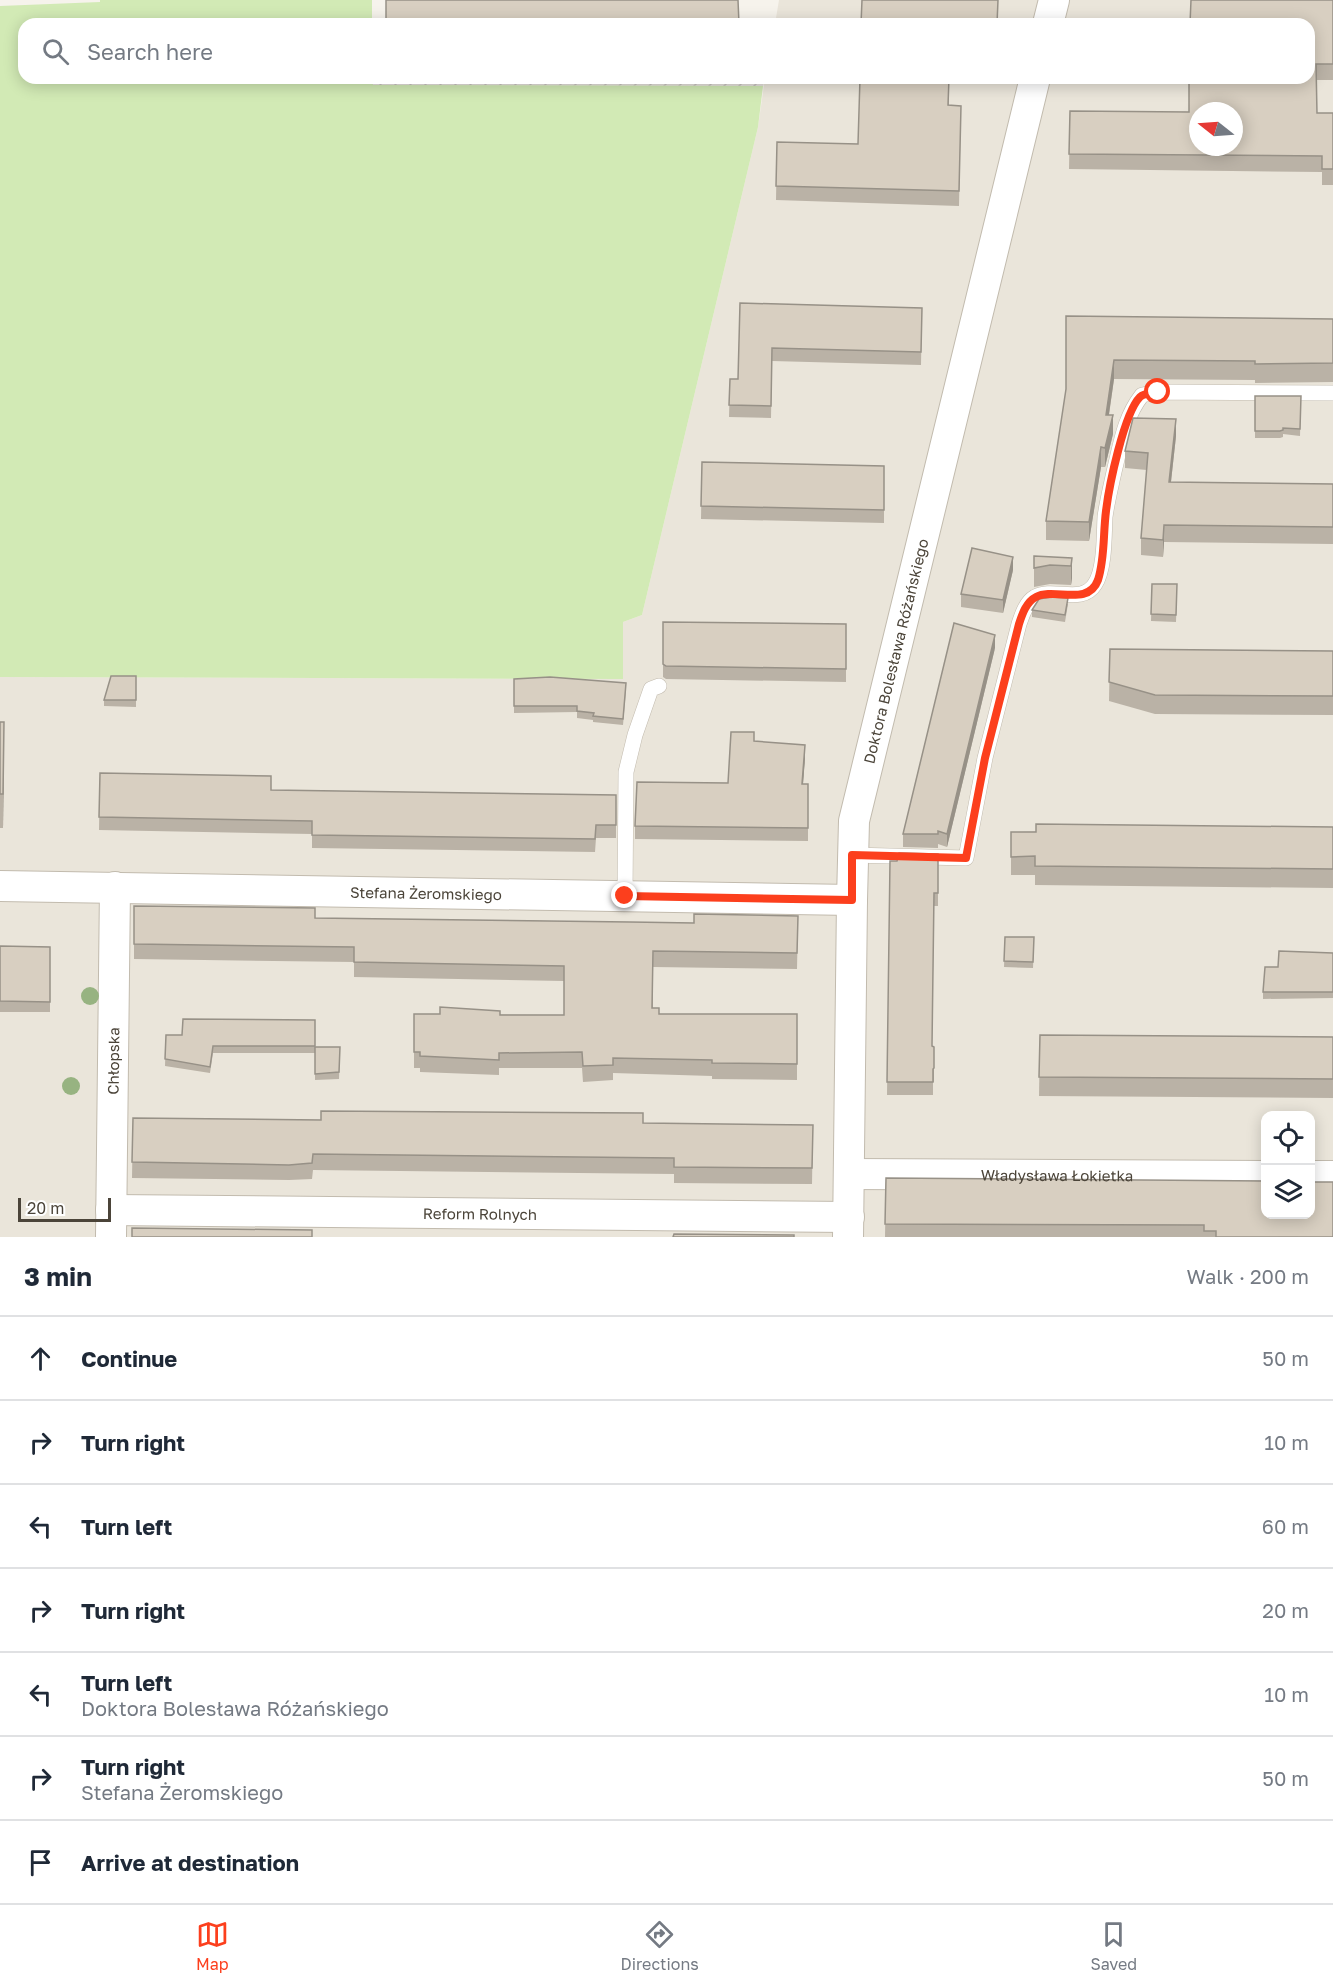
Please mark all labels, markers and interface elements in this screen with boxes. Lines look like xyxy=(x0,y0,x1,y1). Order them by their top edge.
search box xyxy=(18,18,1315,84)
icon: search xyxy=(39,35,72,68)
text: Search here xyxy=(87,38,213,65)
north arrow xyxy=(1189,102,1243,156)
route start xyxy=(1144,378,1170,404)
street label: Doktora Bolesława Różańskiego xyxy=(859,537,932,765)
route end xyxy=(611,882,637,908)
street label: Stefana Żeromskiego xyxy=(350,883,502,903)
street label: Chłopska xyxy=(104,1027,122,1095)
map controls xyxy=(1261,1111,1315,1219)
button: locate xyxy=(1261,1111,1315,1165)
button: layers xyxy=(1261,1165,1315,1219)
street label: Władysława Łokietka xyxy=(981,1166,1133,1184)
scale bar xyxy=(18,1195,111,1222)
text: 20 m xyxy=(27,1198,64,1218)
street label: Reform Rolnych xyxy=(423,1204,537,1223)
text: 3 min xyxy=(24,1261,92,1292)
text: Walk · 200 m xyxy=(1187,1264,1309,1288)
icon: ahead xyxy=(24,1342,57,1375)
text: Continue xyxy=(81,1345,177,1372)
text: 50 m xyxy=(1262,1346,1309,1370)
icon: right xyxy=(24,1426,57,1459)
text: Turn right xyxy=(81,1429,185,1456)
text: 10 m xyxy=(1264,1430,1309,1454)
icon: left xyxy=(24,1510,57,1543)
text: Turn left xyxy=(81,1513,172,1540)
text: 60 m xyxy=(1262,1514,1309,1538)
icon: right xyxy=(24,1594,57,1627)
text: Turn right xyxy=(81,1597,185,1624)
text: 20 m xyxy=(1262,1598,1309,1622)
text: Turn left xyxy=(81,1669,172,1696)
icon: left xyxy=(24,1678,57,1711)
text: 10 m xyxy=(1264,1682,1309,1706)
text: Doktora Bolesława Różańskiego xyxy=(81,1696,389,1720)
text: Turn right xyxy=(81,1753,185,1780)
icon: right xyxy=(24,1762,57,1795)
text: 50 m xyxy=(1262,1766,1309,1790)
text: Stefana Żeromskiego xyxy=(81,1780,283,1804)
icon: arrive xyxy=(24,1846,57,1879)
text: Arrive at destination xyxy=(81,1849,299,1876)
tab: Map xyxy=(196,1918,229,1974)
tab: Directions xyxy=(621,1918,699,1974)
tab: Saved xyxy=(1090,1918,1137,1974)

